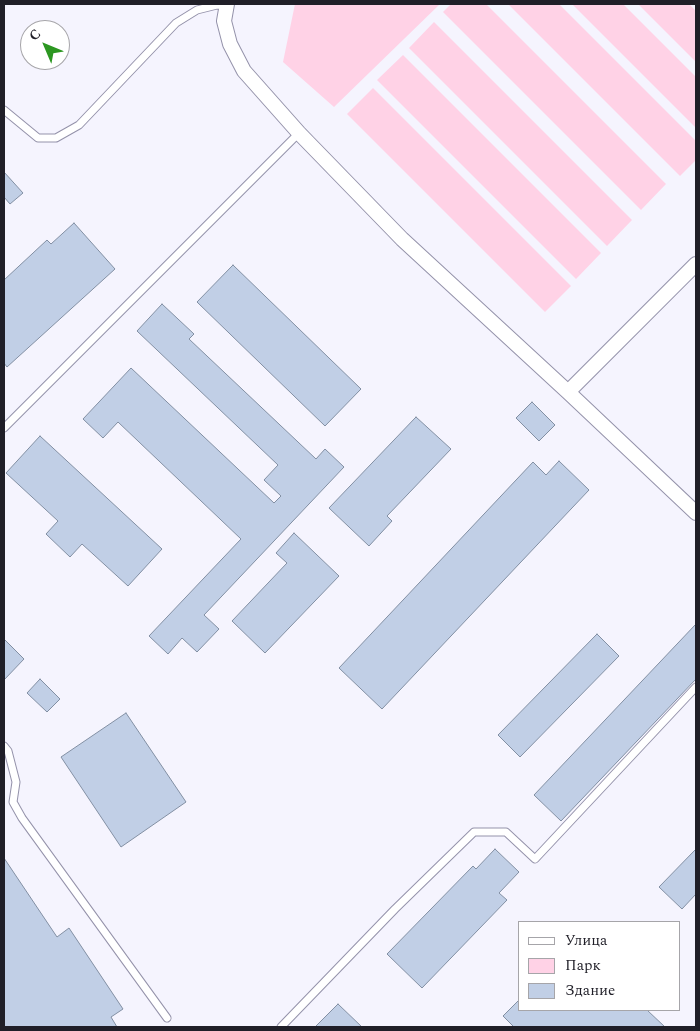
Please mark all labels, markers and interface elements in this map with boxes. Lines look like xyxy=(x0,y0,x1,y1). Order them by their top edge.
north arrow xyxy=(20,20,70,70)
text: С xyxy=(24,24,46,46)
legend xyxy=(518,921,680,1011)
text: Улица xyxy=(565,929,607,952)
text: Парк xyxy=(565,954,601,977)
text: Здание xyxy=(565,979,615,1002)

